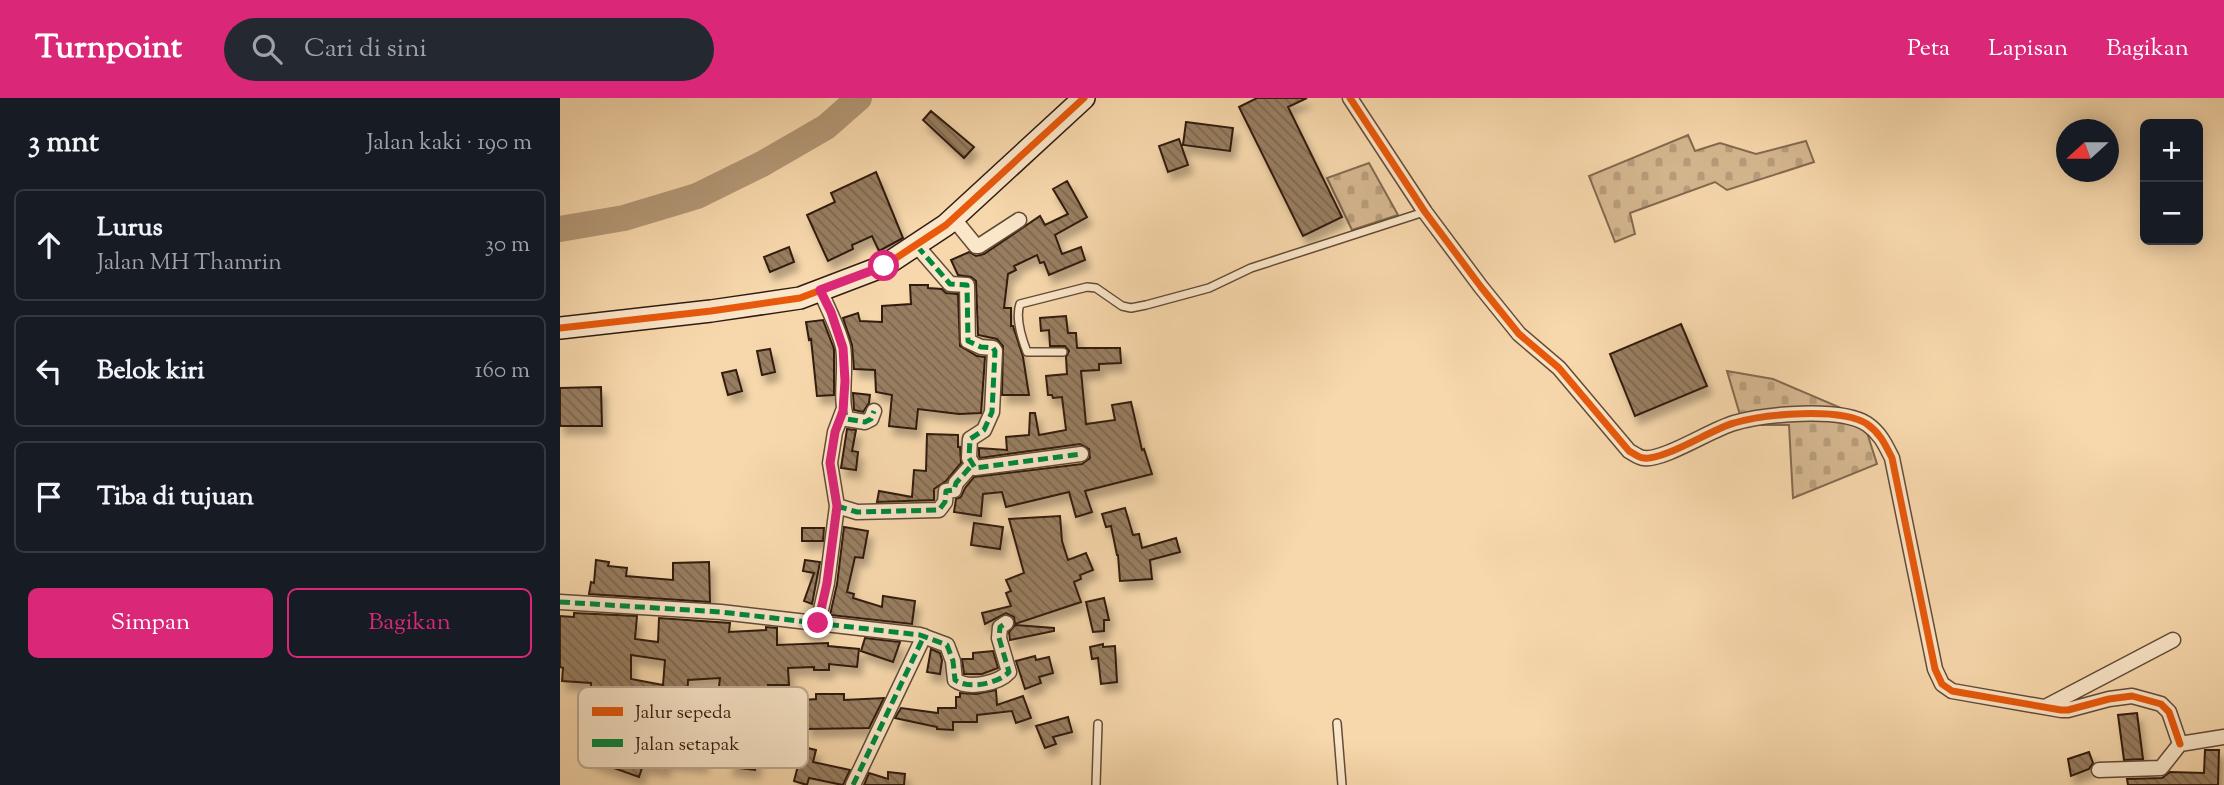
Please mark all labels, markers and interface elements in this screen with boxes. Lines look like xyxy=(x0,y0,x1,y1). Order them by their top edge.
search box xyxy=(224,18,714,81)
text: Turnpoint xyxy=(35,25,182,73)
icon: search xyxy=(248,30,286,68)
text: Cari di sini xyxy=(304,31,427,68)
text: Peta xyxy=(1907,32,1950,66)
text: Lapisan xyxy=(1988,32,2068,66)
text: Bagikan xyxy=(2106,32,2189,66)
north arrow xyxy=(2056,119,2119,182)
map controls xyxy=(2140,119,2203,245)
button: + xyxy=(2140,119,2203,182)
text: 3 mnt xyxy=(28,122,99,165)
text: Jalan kaki · 190 m xyxy=(367,127,532,160)
button: − xyxy=(2140,182,2203,245)
text: Lurus xyxy=(97,210,163,247)
icon: ahead xyxy=(30,226,68,264)
text: 30 m xyxy=(485,229,530,262)
text: Jalan MH Thamrin xyxy=(97,247,282,280)
route start xyxy=(868,250,899,281)
icon: left xyxy=(30,352,68,390)
text: Belok kiri xyxy=(97,353,205,390)
text: 160 m xyxy=(475,355,530,388)
icon: arrive xyxy=(30,478,68,516)
text: Tiba di tujuan xyxy=(97,479,254,516)
button: Simpan xyxy=(28,588,273,658)
button: Bagikan xyxy=(287,588,532,658)
route end xyxy=(802,607,833,638)
legend xyxy=(578,687,808,768)
text: Jalur sepeda xyxy=(634,700,732,727)
text: Jalan setapak xyxy=(634,732,740,759)

